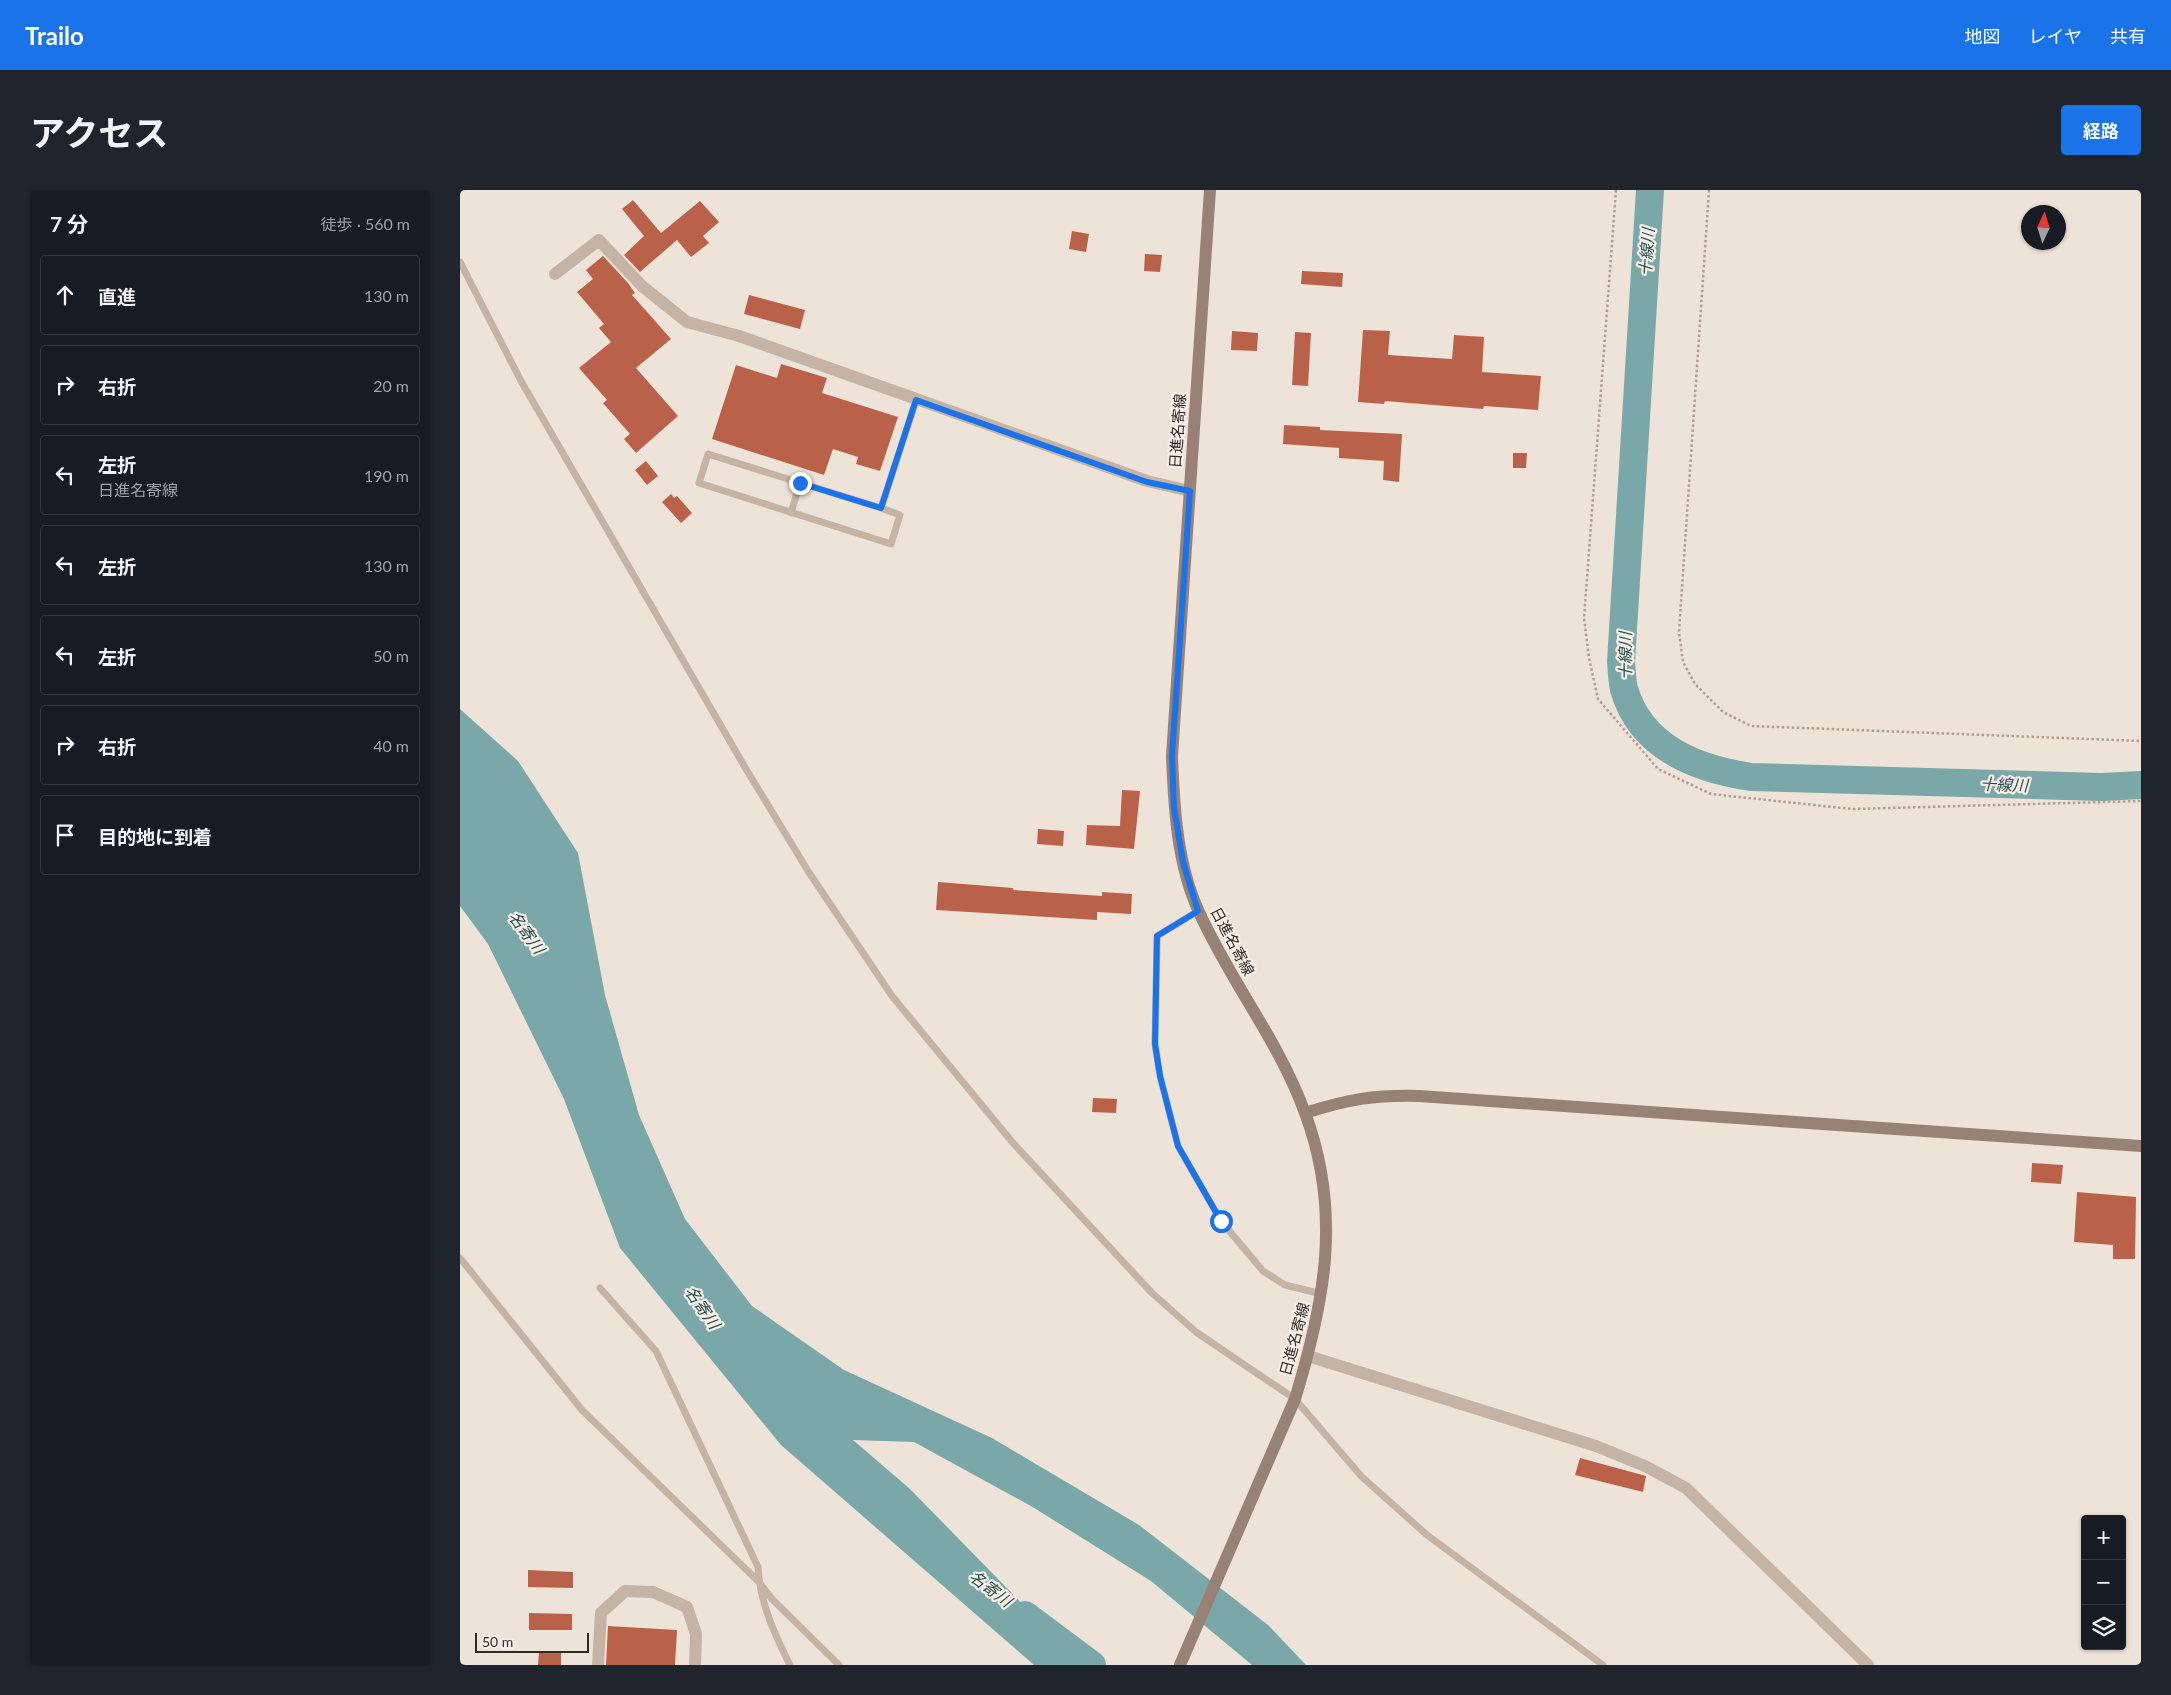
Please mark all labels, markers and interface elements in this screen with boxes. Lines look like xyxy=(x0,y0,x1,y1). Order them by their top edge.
text: Trailo xyxy=(25,21,84,50)
text: 地図 xyxy=(1965,25,2001,47)
text: レイヤ xyxy=(2029,25,2082,47)
text: 共有 xyxy=(2110,25,2146,47)
button: 経路 xyxy=(2061,105,2141,155)
text: アクセス xyxy=(30,111,168,153)
north arrow xyxy=(2021,205,2066,250)
text: 7 分 xyxy=(50,211,88,236)
text: 徒歩 · 560 m xyxy=(321,214,410,233)
water label: 十線川 xyxy=(1635,225,1657,277)
icon: ahead xyxy=(51,281,79,309)
text: 直進 xyxy=(98,285,136,308)
text: 130 m xyxy=(364,286,409,305)
icon: right xyxy=(51,371,79,399)
text: 右折 xyxy=(98,375,136,398)
text: 20 m xyxy=(373,376,409,395)
street label: 日進名寄線 xyxy=(1165,393,1189,469)
text: 左折 xyxy=(98,453,136,476)
icon: left xyxy=(51,461,79,489)
text: 190 m xyxy=(364,466,409,485)
route end xyxy=(789,472,812,495)
text: 日進名寄線 xyxy=(98,480,178,499)
icon: left xyxy=(51,551,79,579)
text: 左折 xyxy=(98,555,136,578)
text: 130 m xyxy=(364,556,409,575)
water label: 十線川 xyxy=(1615,630,1634,680)
icon: left xyxy=(51,641,79,669)
text: 左折 xyxy=(98,645,136,668)
text: 50 m xyxy=(373,646,409,665)
icon: right xyxy=(51,731,79,759)
text: 右折 xyxy=(98,735,136,758)
text: 40 m xyxy=(373,736,409,755)
water label: 十線川 xyxy=(1980,774,2030,794)
icon: arrive xyxy=(51,821,79,849)
text: 目的地に到着 xyxy=(98,825,212,848)
street label: 日進名寄線 xyxy=(1207,904,1259,978)
water label: 名寄川 xyxy=(505,907,550,959)
route start xyxy=(1210,1210,1233,1233)
water label: 名寄川 xyxy=(681,1282,726,1334)
street label: 日進名寄線 xyxy=(1276,1300,1312,1378)
map controls xyxy=(2081,1515,2126,1650)
button: + xyxy=(2081,1515,2126,1560)
button: − xyxy=(2081,1560,2126,1605)
water label: 名寄川 xyxy=(966,1566,1017,1611)
button: layers xyxy=(2081,1605,2126,1650)
scale bar xyxy=(475,1630,589,1653)
text: 50 m xyxy=(482,1633,513,1650)

